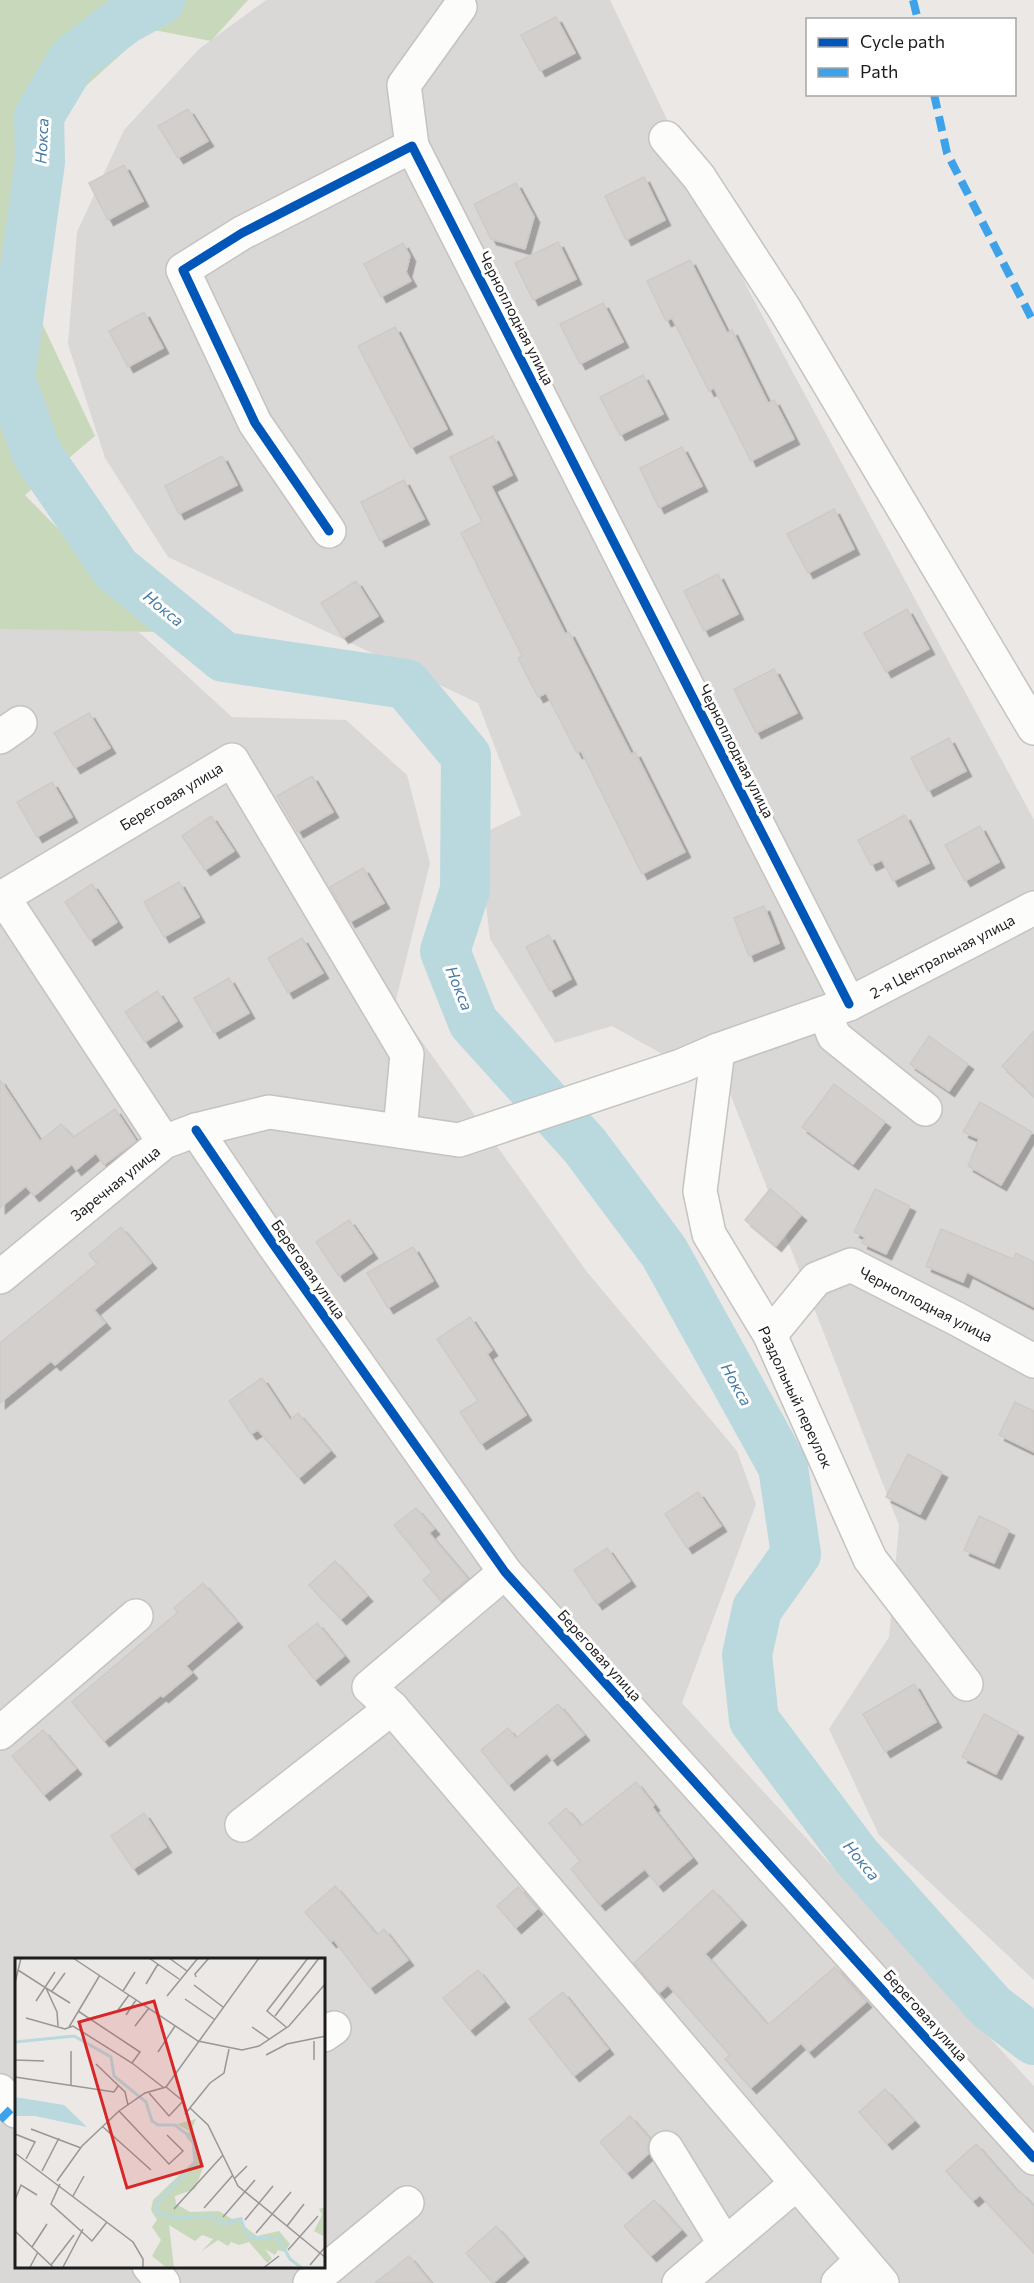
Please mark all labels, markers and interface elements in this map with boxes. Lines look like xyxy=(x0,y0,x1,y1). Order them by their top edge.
legend xyxy=(806,18,1016,96)
text: Cycle path xyxy=(860,30,945,52)
text: Path xyxy=(860,60,898,82)
water label: Нокса xyxy=(30,118,52,164)
street label: Черноплодная улица xyxy=(476,248,558,388)
water label: Нокса xyxy=(140,586,188,630)
street label: Черноплодная улица xyxy=(696,681,778,821)
street label: Береговая улица xyxy=(116,758,226,834)
street label: 2-я Центральная улица xyxy=(867,910,1017,1002)
water label: Нокса xyxy=(443,963,477,1013)
street label: Заречная улица xyxy=(67,1142,163,1224)
street label: Береговая улица xyxy=(268,1216,350,1322)
street label: Черноплодная улица xyxy=(856,1263,996,1345)
street label: Раздольный переулок xyxy=(755,1323,837,1471)
water label: Нокса xyxy=(718,1359,756,1409)
street label: Береговая улица xyxy=(554,1606,646,1704)
water label: Нокса xyxy=(840,1836,884,1884)
inset map xyxy=(15,1958,326,2268)
street label: Береговая улица xyxy=(880,1966,972,2064)

